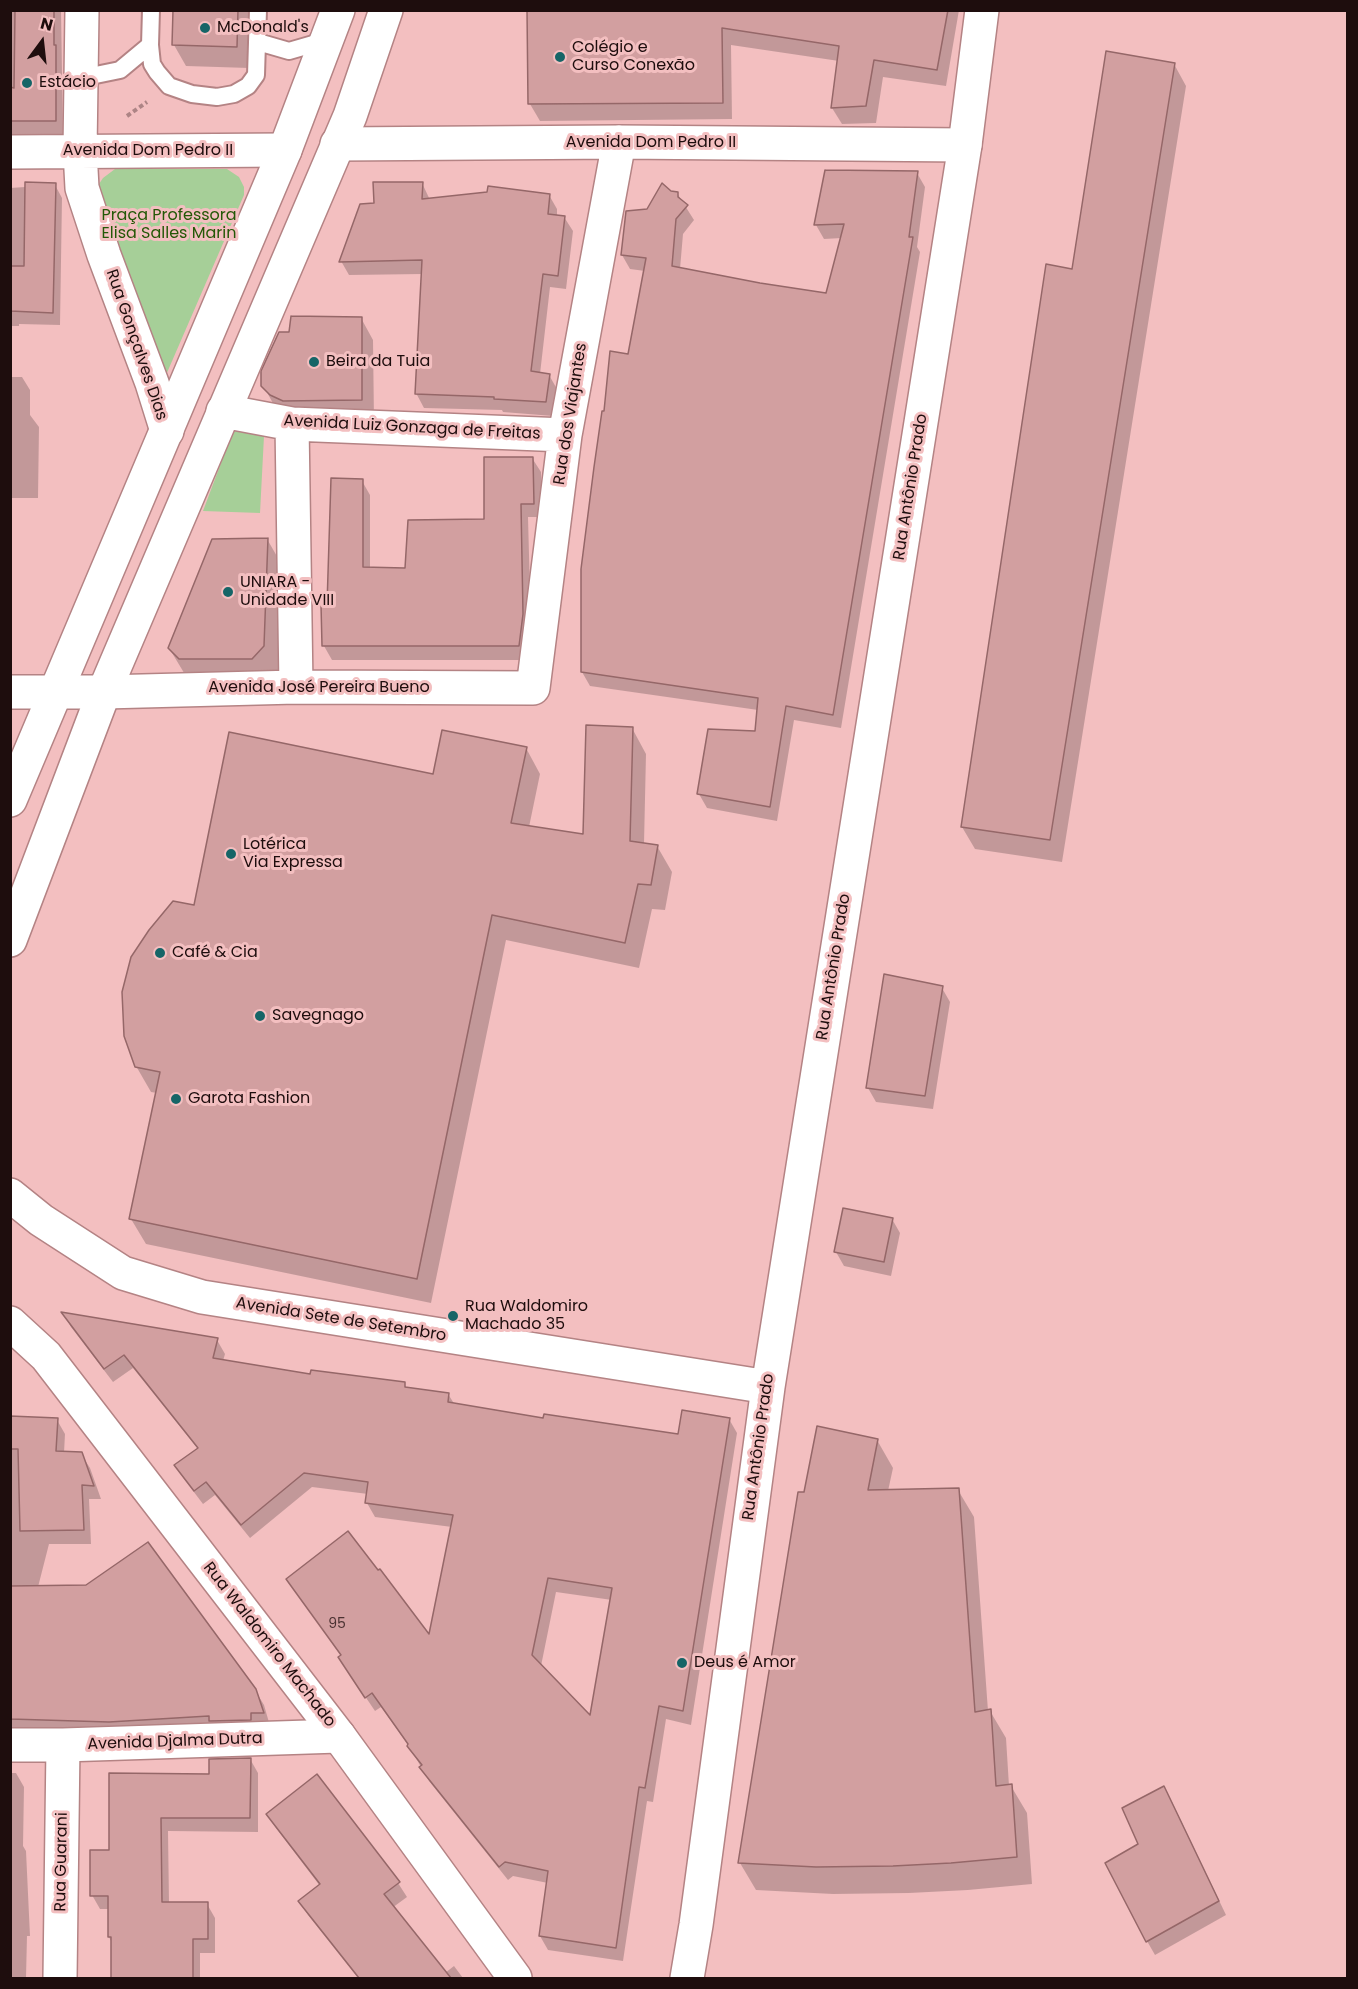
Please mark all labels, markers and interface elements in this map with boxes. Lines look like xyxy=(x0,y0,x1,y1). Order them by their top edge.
text: N xyxy=(38,11,56,37)
north arrow xyxy=(12,12,72,72)
place label: McDonald's xyxy=(217,18,309,38)
marker: McDonald's xyxy=(198,21,212,35)
place label: Colégio e Curso Conexão xyxy=(572,38,695,76)
marker: Colégio e Curso Conexão xyxy=(553,50,567,64)
place label: Estácio xyxy=(39,73,96,93)
marker: Estácio xyxy=(20,76,34,90)
street label: Avenida Dom Pedro II xyxy=(566,133,736,153)
street label: Avenida Dom Pedro II xyxy=(63,141,233,161)
park label: Praça Professora Elisa Salles Marin xyxy=(101,206,237,244)
street label: Rua Gonçalves Dias xyxy=(101,267,171,423)
street label: Rua dos Viajantes xyxy=(550,342,592,486)
place label: Beira da Tuia xyxy=(326,352,430,372)
marker: Beira da Tuia xyxy=(307,355,321,369)
street label: Avenida Luiz Gonzaga de Freitas xyxy=(283,412,541,444)
street label: Rua Antônio Prado xyxy=(890,412,932,562)
place label: UNIARA - Unidade VIII xyxy=(240,573,334,611)
marker: UNIARA - Unidade VIII xyxy=(221,585,235,599)
street label: Avenida José Pereira Bueno xyxy=(208,678,430,698)
place label: Lotérica Via Expressa xyxy=(243,835,343,873)
marker: Lotérica Via Expressa xyxy=(224,847,238,861)
street label: Rua Antônio Prado xyxy=(813,892,855,1042)
place label: Café & Cia xyxy=(172,943,258,963)
marker: Café & Cia xyxy=(153,946,167,960)
place label: Savegnago xyxy=(272,1006,364,1026)
marker: Savegnago xyxy=(253,1009,267,1023)
place label: Garota Fashion xyxy=(188,1089,310,1109)
marker: Garota Fashion xyxy=(169,1092,183,1106)
street label: Avenida Sete de Setembro xyxy=(234,1294,448,1346)
place label: Rua Waldomiro Machado 35 xyxy=(465,1297,588,1335)
marker: Rua Waldomiro Machado 35 xyxy=(446,1309,460,1323)
street label: Rua Antônio Prado xyxy=(739,1372,779,1522)
street label: Rua Waldomiro Machado xyxy=(199,1559,339,1731)
house number: 95 xyxy=(328,1616,346,1632)
place label: Deus é Amor xyxy=(694,1653,796,1673)
marker: Deus é Amor xyxy=(675,1656,689,1670)
street label: Avenida Djalma Dutra xyxy=(87,1729,263,1755)
street label: Rua Guarani xyxy=(52,1812,72,1912)

